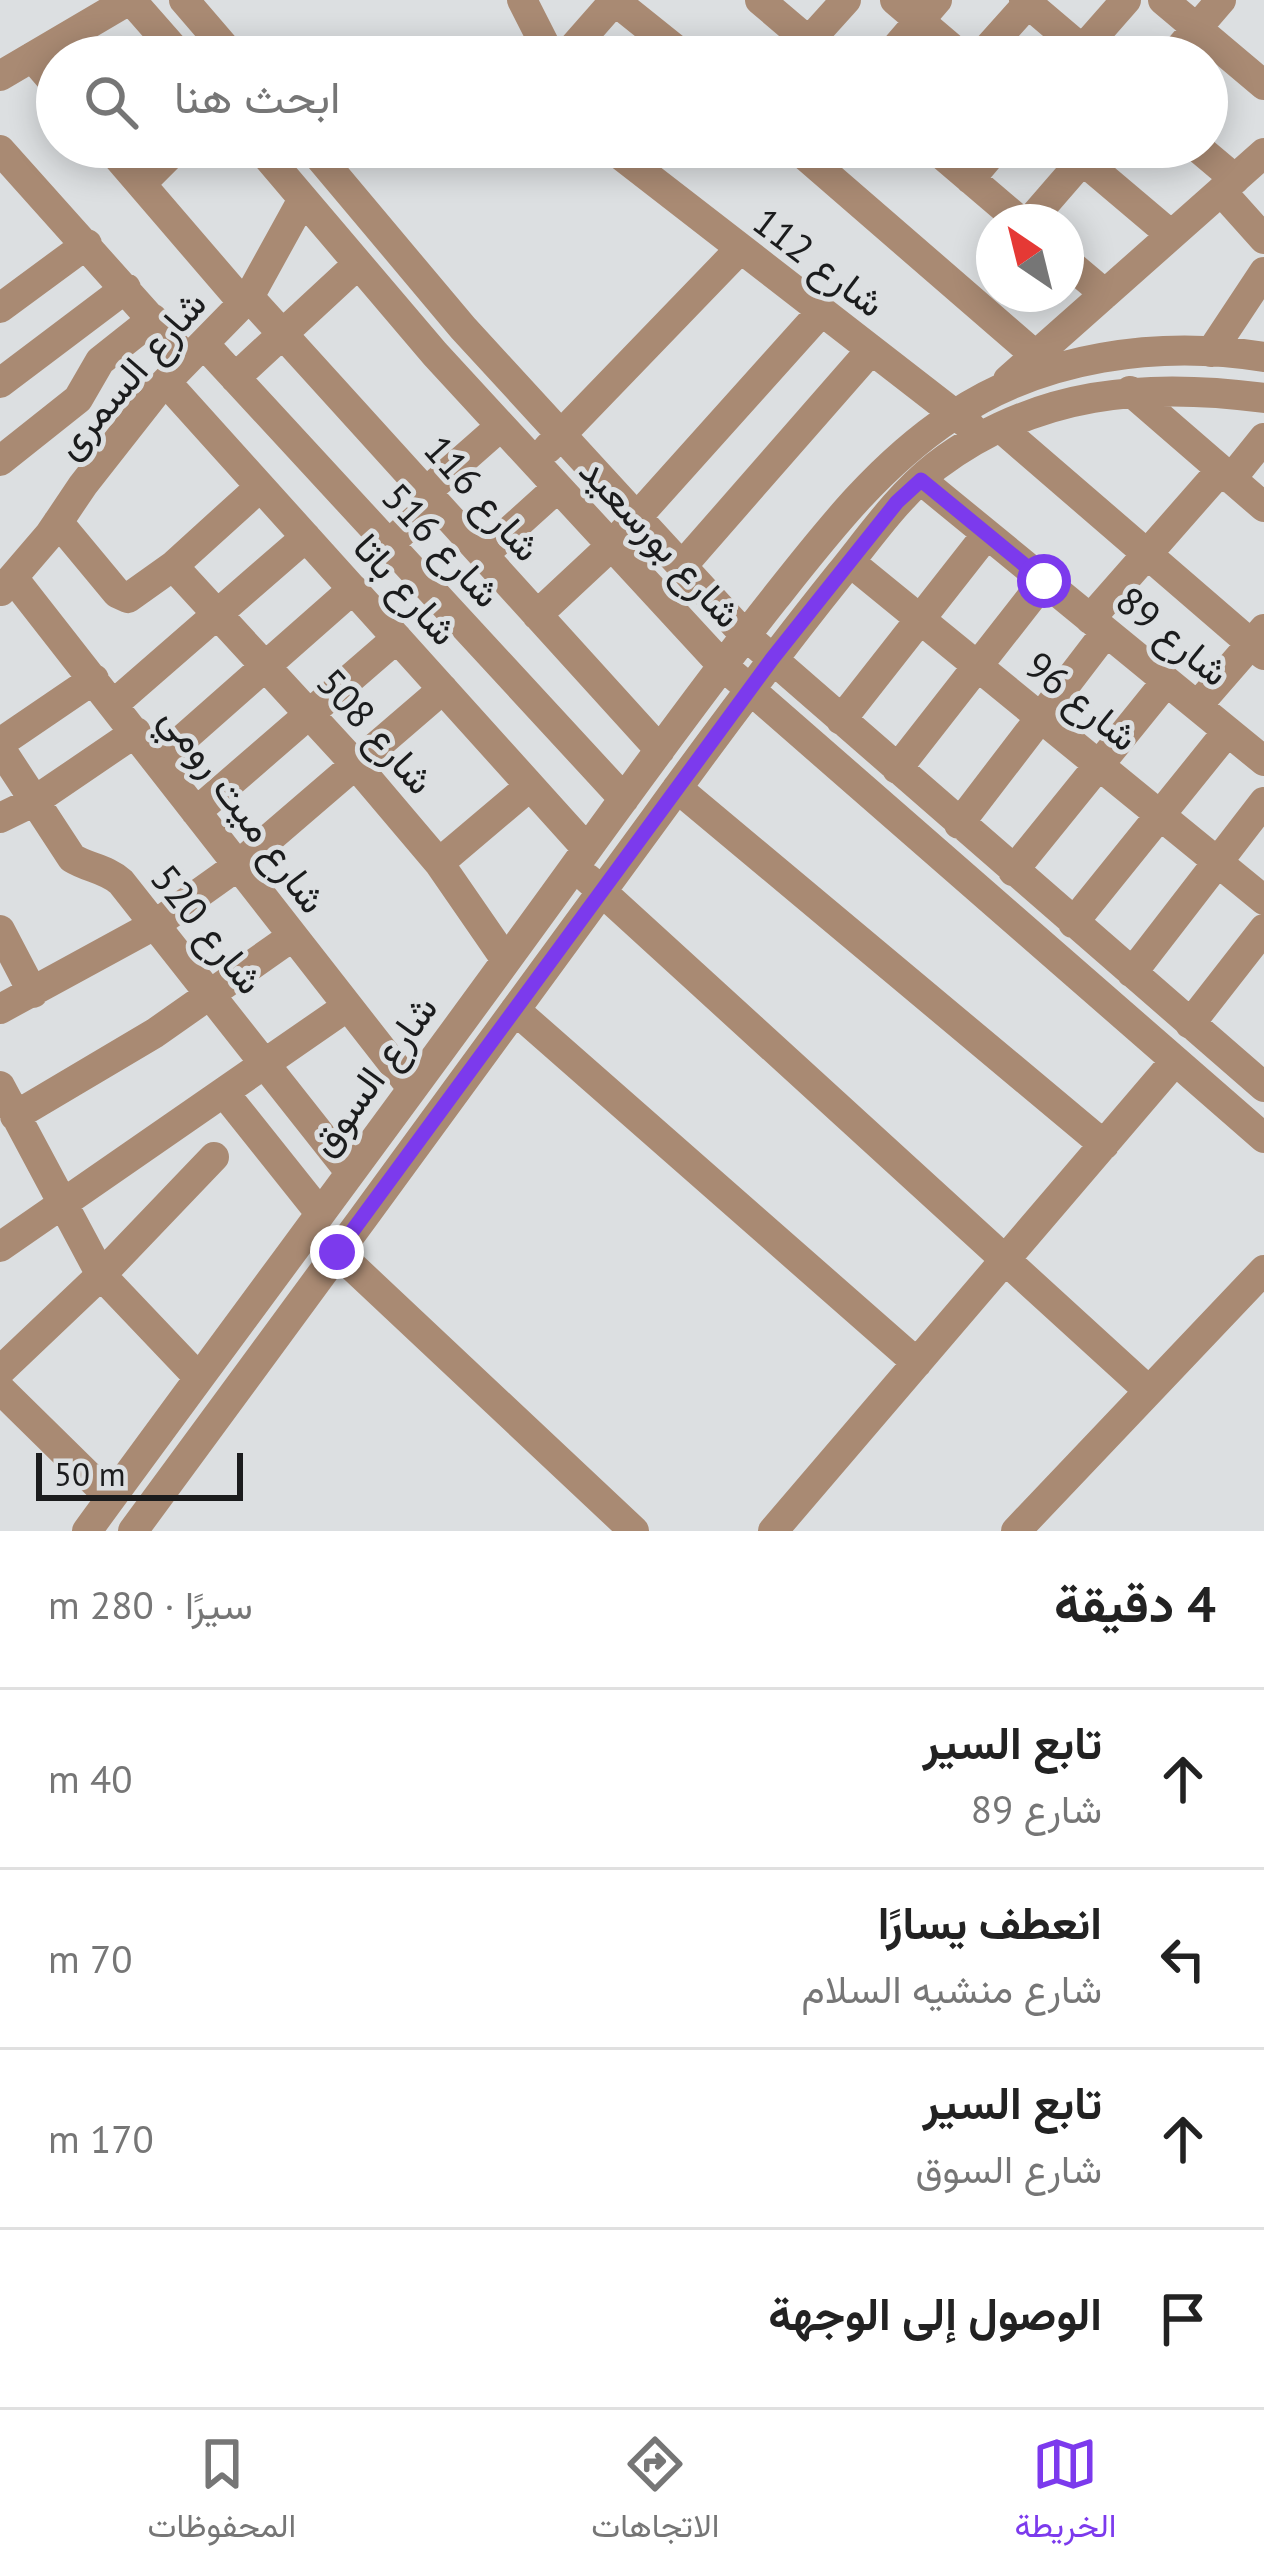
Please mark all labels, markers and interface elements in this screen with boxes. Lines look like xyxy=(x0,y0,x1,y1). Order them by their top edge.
search box xyxy=(36,36,1228,168)
text: ابحث هنا xyxy=(174,67,340,125)
icon: search xyxy=(78,69,144,135)
street label: شارع 112 xyxy=(742,195,896,329)
north arrow xyxy=(976,204,1084,312)
street label: شارع السمرى xyxy=(42,279,218,470)
street label: شارع 116 xyxy=(412,424,553,573)
street label: شارع بورسعيد xyxy=(568,445,754,639)
street label: شارع 516 xyxy=(370,471,513,619)
street label: شارع باتا xyxy=(341,522,470,657)
route start xyxy=(1017,554,1071,608)
street label: شارع 89 xyxy=(1105,574,1240,698)
street label: شارع 96 xyxy=(1014,639,1149,763)
street label: شارع 508 xyxy=(305,657,446,806)
street label: شارع ميت رومي xyxy=(144,695,339,927)
street label: شارع 520 xyxy=(139,853,276,1005)
street label: شارع السوق xyxy=(297,984,450,1166)
route end xyxy=(310,1225,364,1279)
scale bar xyxy=(36,1447,243,1500)
text: 50 m xyxy=(54,1452,126,1495)
text: 4 دقيقة xyxy=(1054,1570,1216,1636)
text: سيرًا · 280 m xyxy=(48,1579,253,1630)
text: تابع السير xyxy=(923,1713,1102,1771)
icon: ahead xyxy=(1150,1746,1216,1812)
text: 40 m xyxy=(48,1753,133,1804)
text: شارع 89 xyxy=(971,1783,1102,1834)
text: انعطف يسارًا xyxy=(878,1893,1102,1951)
icon: left xyxy=(1150,1926,1216,1992)
text: 70 m xyxy=(48,1933,133,1984)
text: شارع منشيه السلام xyxy=(802,1963,1102,2014)
text: تابع السير xyxy=(923,2073,1102,2131)
icon: ahead xyxy=(1150,2106,1216,2172)
text: 170 m xyxy=(48,2113,154,2164)
text: شارع السوق xyxy=(916,2143,1102,2194)
text: الوصول إلى الوجهة xyxy=(768,2284,1102,2342)
icon: arrive xyxy=(1150,2286,1216,2352)
tab: المحفوظات xyxy=(148,2431,296,2555)
tab: الاتجاهات xyxy=(591,2431,719,2555)
tab: الخريطة xyxy=(1014,2431,1116,2555)

